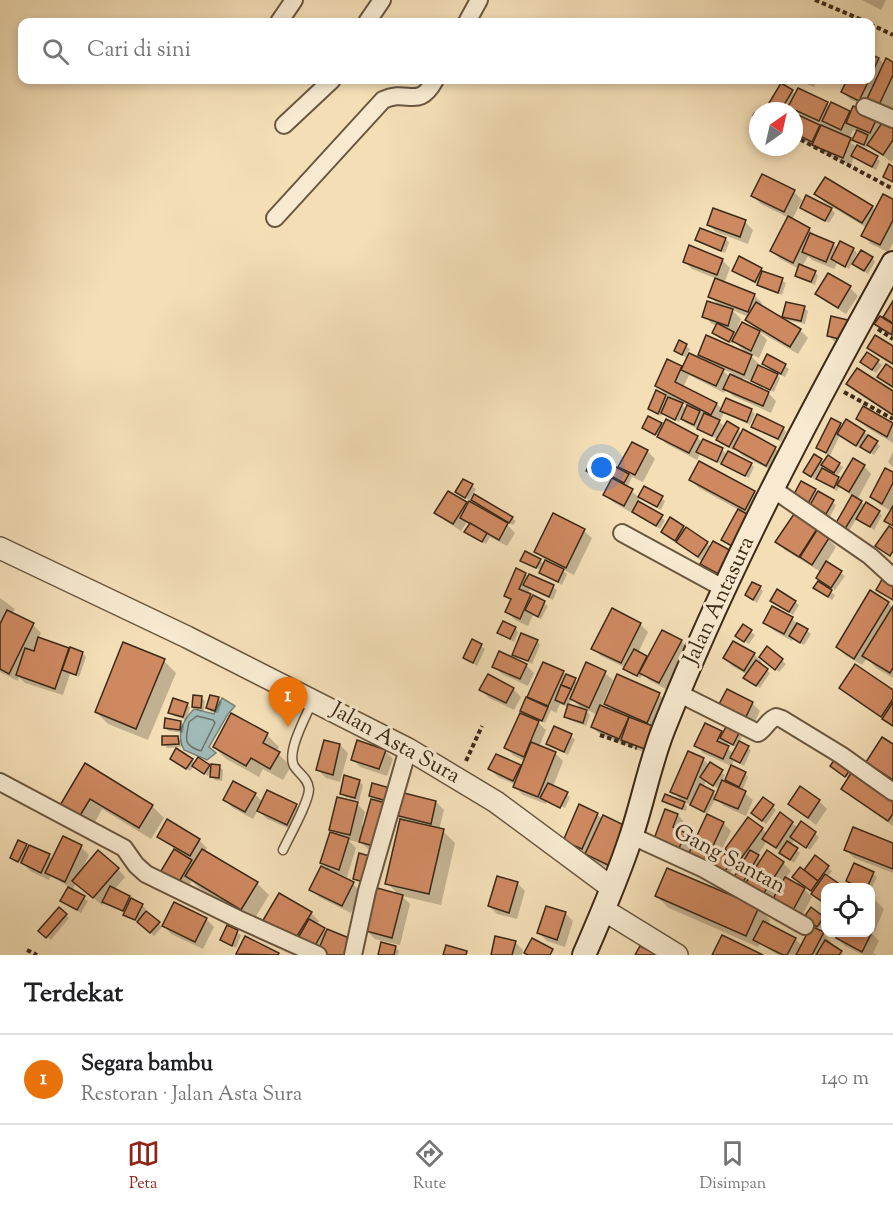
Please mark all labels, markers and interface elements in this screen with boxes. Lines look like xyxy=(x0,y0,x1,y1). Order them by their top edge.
search box xyxy=(18,18,875,84)
icon: search xyxy=(39,35,72,68)
text: Cari di sini xyxy=(87,35,191,67)
north arrow xyxy=(749,102,803,156)
your location xyxy=(587,453,616,482)
street label: Jalan Antasura xyxy=(676,531,764,671)
pin: 1 xyxy=(268,678,308,727)
street label: Jalan Asta Sura xyxy=(324,695,466,793)
street label: Gang Santan xyxy=(667,817,791,903)
map controls xyxy=(821,883,875,937)
button: locate xyxy=(821,883,875,937)
text: Terdekat xyxy=(24,976,123,1013)
text: Segara bambu xyxy=(81,1049,213,1081)
text: 1 xyxy=(40,1065,47,1094)
text: 140 m xyxy=(821,1065,869,1094)
text: Restoran · Jalan Asta Sura xyxy=(81,1081,302,1110)
tab: Peta xyxy=(127,1137,160,1196)
tab: Rute xyxy=(413,1137,446,1196)
tab: Disimpan xyxy=(699,1137,766,1196)

